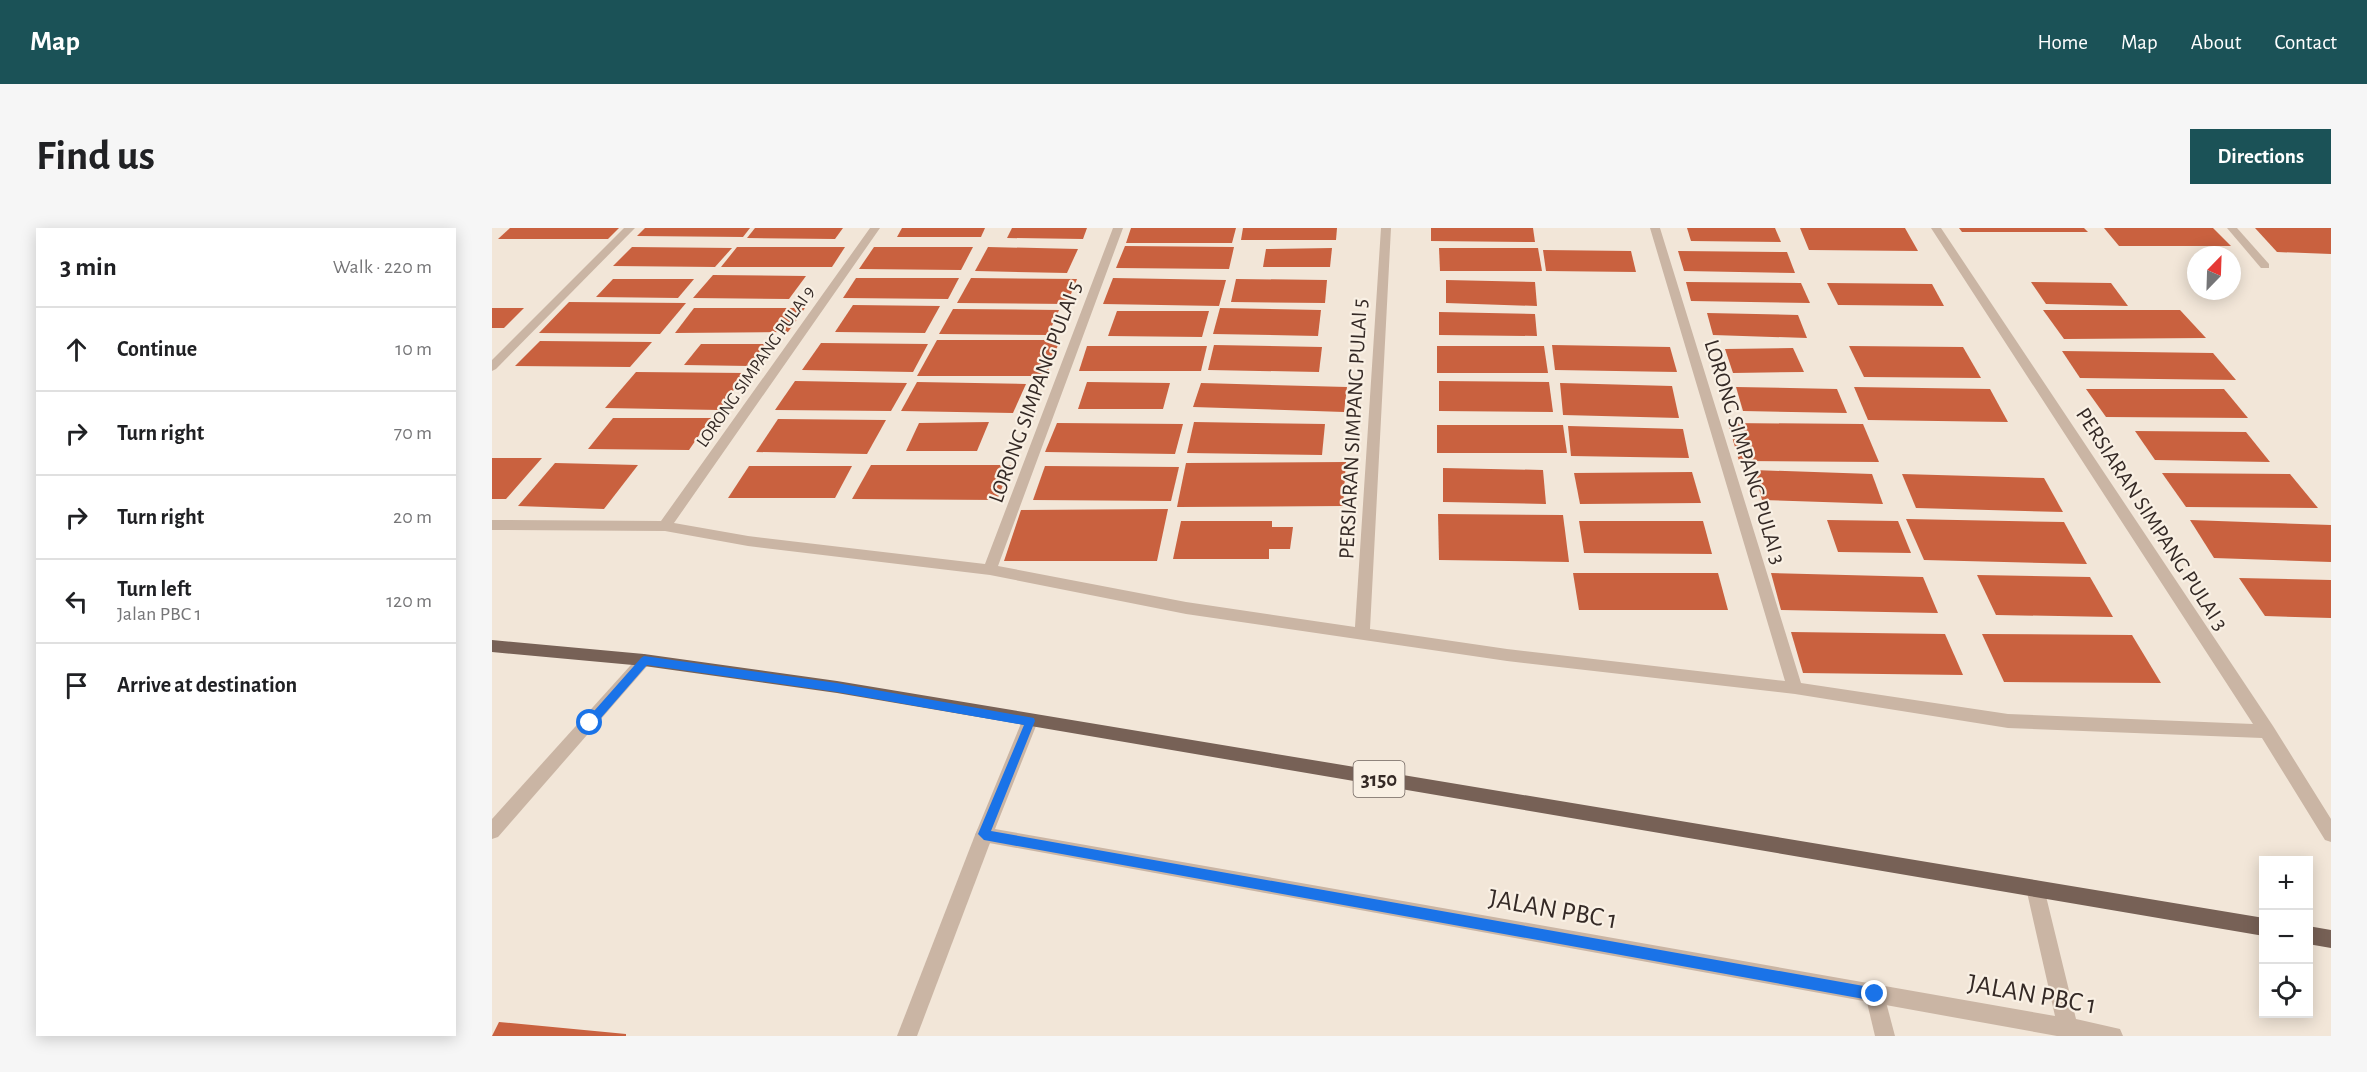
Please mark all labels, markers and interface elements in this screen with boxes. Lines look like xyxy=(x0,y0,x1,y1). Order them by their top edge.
text: Map xyxy=(30,28,80,56)
text: Home xyxy=(2037,32,2088,53)
text: Map xyxy=(2121,32,2158,53)
text: About xyxy=(2191,32,2241,53)
text: Contact xyxy=(2274,32,2337,53)
button: Directions xyxy=(2190,129,2331,184)
text: Find us xyxy=(36,135,155,177)
north arrow xyxy=(2187,246,2241,300)
text: 3 min xyxy=(60,254,117,280)
text: Walk · 220 m xyxy=(333,257,432,277)
street label: LORONG SIMPANG PULAI 5 xyxy=(985,278,1085,506)
street label: LORONG SIMPANG PULAI 9 xyxy=(694,283,818,451)
street label: PERSIARAN SIMPANG PULAI 5 xyxy=(1335,298,1371,560)
icon: ahead xyxy=(60,333,93,366)
street label: LORONG SIMPANG PULAI 3 xyxy=(1700,337,1790,567)
text: Continue xyxy=(117,338,197,360)
text: 10 m xyxy=(395,339,432,359)
street label: PERSIARAN SIMPANG PULAI 3 xyxy=(2072,404,2232,634)
icon: right xyxy=(60,417,93,450)
text: Turn right xyxy=(117,422,204,444)
text: 70 m xyxy=(394,423,432,443)
icon: right xyxy=(60,501,93,534)
text: Turn right xyxy=(117,506,204,528)
text: 20 m xyxy=(393,507,432,527)
text: Turn left xyxy=(117,578,191,600)
icon: left xyxy=(60,585,93,618)
text: 120 m xyxy=(386,591,432,611)
text: Jalan PBC 1 xyxy=(117,604,201,624)
icon: arrive xyxy=(60,669,93,702)
text: Arrive at destination xyxy=(117,674,297,696)
route start xyxy=(576,709,602,735)
road number: 3150 xyxy=(1354,761,1404,797)
map controls xyxy=(2259,856,2313,1018)
button: + xyxy=(2259,856,2313,910)
street label: JALAN PBC 1 xyxy=(1487,884,1619,934)
button: − xyxy=(2259,910,2313,964)
button: locate xyxy=(2259,964,2313,1018)
street label: JALAN PBC 1 xyxy=(1966,969,2098,1019)
route end xyxy=(1861,980,1887,1006)

